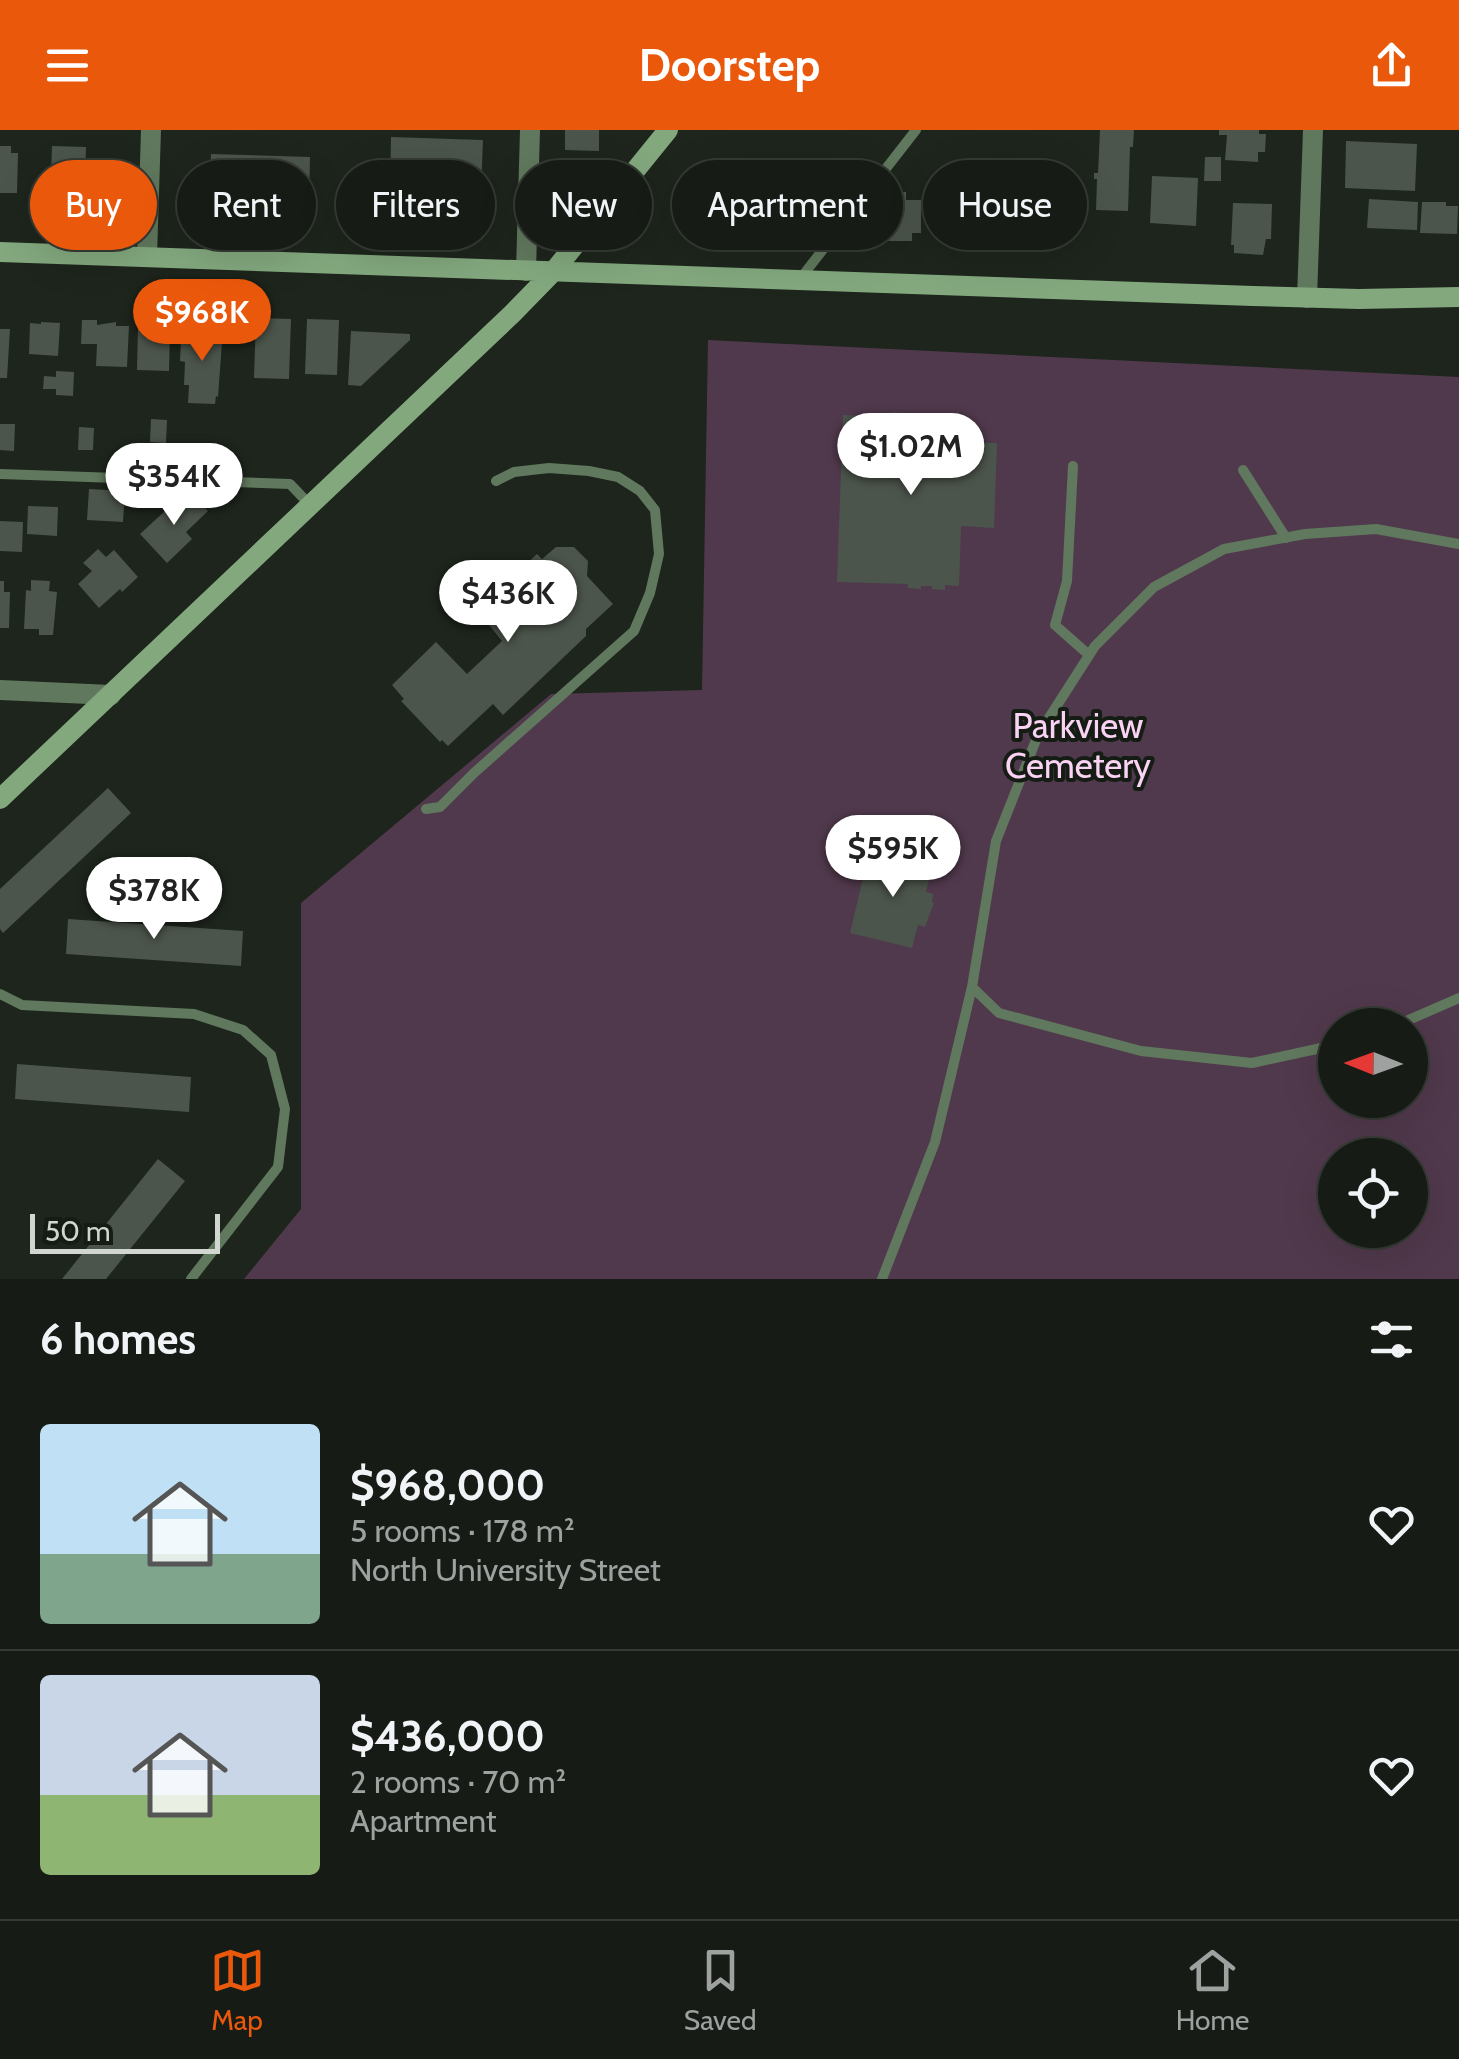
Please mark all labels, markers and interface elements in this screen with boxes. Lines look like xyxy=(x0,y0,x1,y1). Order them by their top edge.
icon: menu xyxy=(40,38,95,93)
text: Doorstep xyxy=(639,38,820,92)
icon: share xyxy=(1364,38,1419,93)
chip: Buy xyxy=(30,160,157,250)
chip: Rent xyxy=(177,160,316,250)
chip: Filters xyxy=(336,160,495,250)
chip: New xyxy=(515,160,652,250)
chip: Apartment xyxy=(672,160,903,250)
chip: House xyxy=(923,160,1087,250)
pin: $968K xyxy=(132,279,272,364)
text: $968K xyxy=(155,292,249,331)
pin: $1.02M xyxy=(830,413,992,498)
text: $1.02M xyxy=(859,426,963,465)
pin: $354K xyxy=(104,443,244,528)
text: $354K xyxy=(128,456,220,495)
pin: $436K xyxy=(438,560,578,645)
text: $436K xyxy=(461,573,555,612)
park label: Parkview Cemetery xyxy=(1005,704,1151,787)
pin: $595K xyxy=(823,815,963,900)
text: $595K xyxy=(848,828,938,867)
pin: $378K xyxy=(84,857,224,942)
text: $378K xyxy=(108,870,200,909)
north arrow xyxy=(1318,1008,1428,1118)
map controls xyxy=(1318,1008,1428,1248)
button: locate xyxy=(1318,1138,1428,1248)
scale bar xyxy=(30,1209,220,1254)
text: 50 m xyxy=(45,1214,111,1248)
icon: filters xyxy=(1364,1312,1419,1367)
text: 6 homes xyxy=(40,1313,196,1365)
text: $968,000 xyxy=(350,1459,545,1511)
icon: home xyxy=(120,1464,240,1584)
icon: heart xyxy=(1364,1497,1419,1552)
text: 5 rooms · 178 m² xyxy=(350,1511,575,1550)
text: North University Street xyxy=(350,1550,661,1589)
text: $436,000 xyxy=(350,1710,545,1762)
icon: home xyxy=(120,1715,240,1835)
icon: heart xyxy=(1364,1748,1419,1803)
text: 2 rooms · 70 m² xyxy=(350,1762,566,1801)
text: Apartment xyxy=(350,1801,497,1840)
tab: Map xyxy=(210,1943,265,2037)
tab: Saved xyxy=(684,1943,757,2037)
tab: Home xyxy=(1176,1943,1249,2037)

